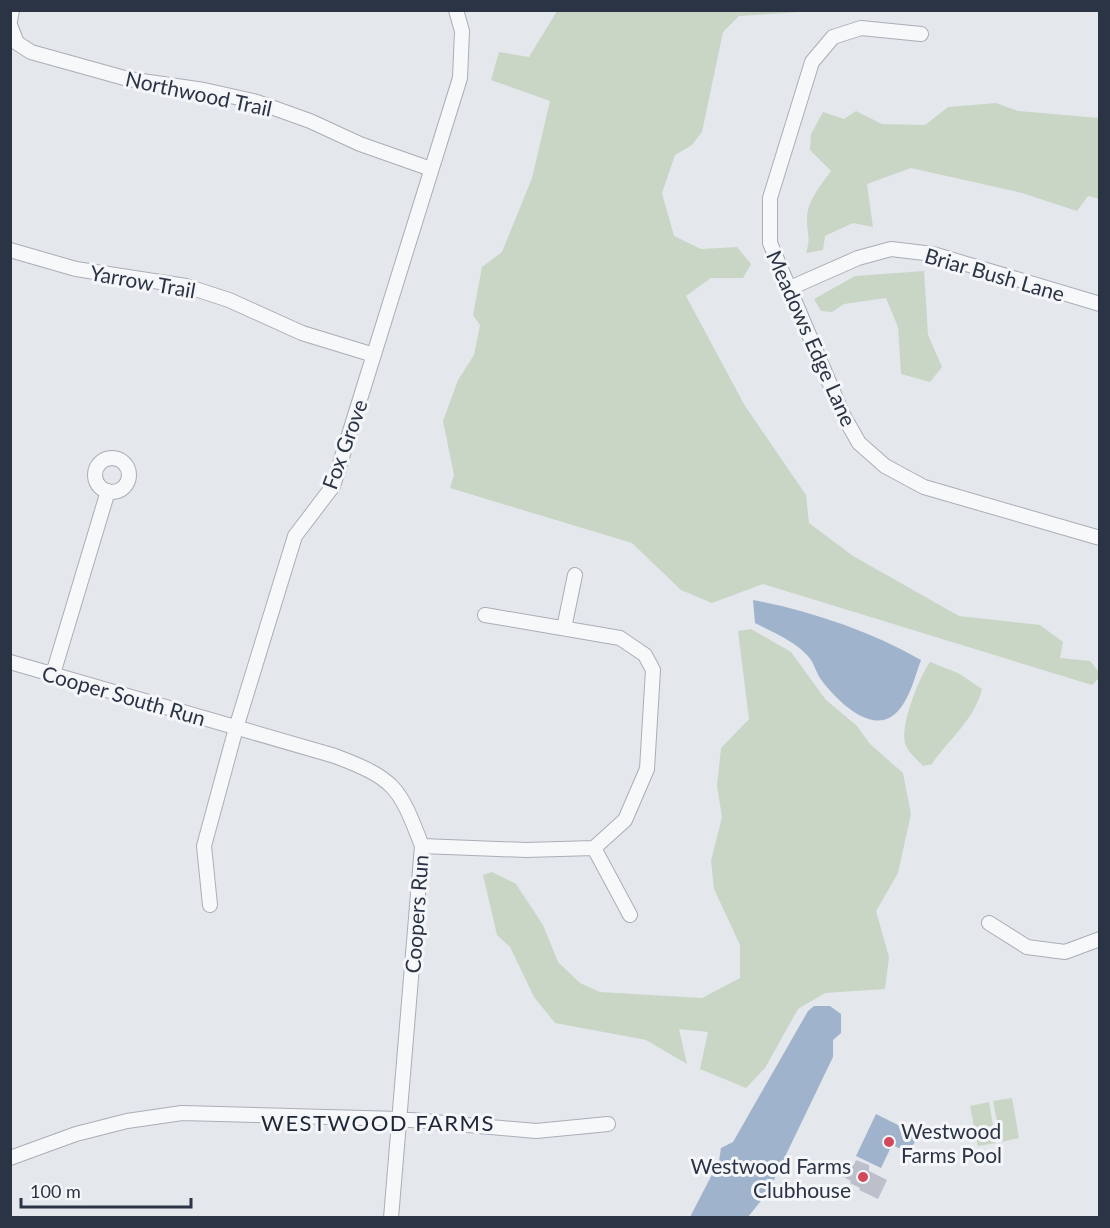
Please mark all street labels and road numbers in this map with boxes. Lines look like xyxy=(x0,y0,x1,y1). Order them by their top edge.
street label: Northwood Trail xyxy=(123,65,275,121)
street label: Briar Bush Lane xyxy=(922,242,1068,306)
street label: Meadows Edge Lane xyxy=(762,246,862,430)
street label: Yarrow Trail xyxy=(88,259,198,303)
street label: Fox Grove xyxy=(316,396,372,492)
street label: Cooper South Run xyxy=(39,660,209,730)
street label: Coopers Run xyxy=(399,854,433,974)

